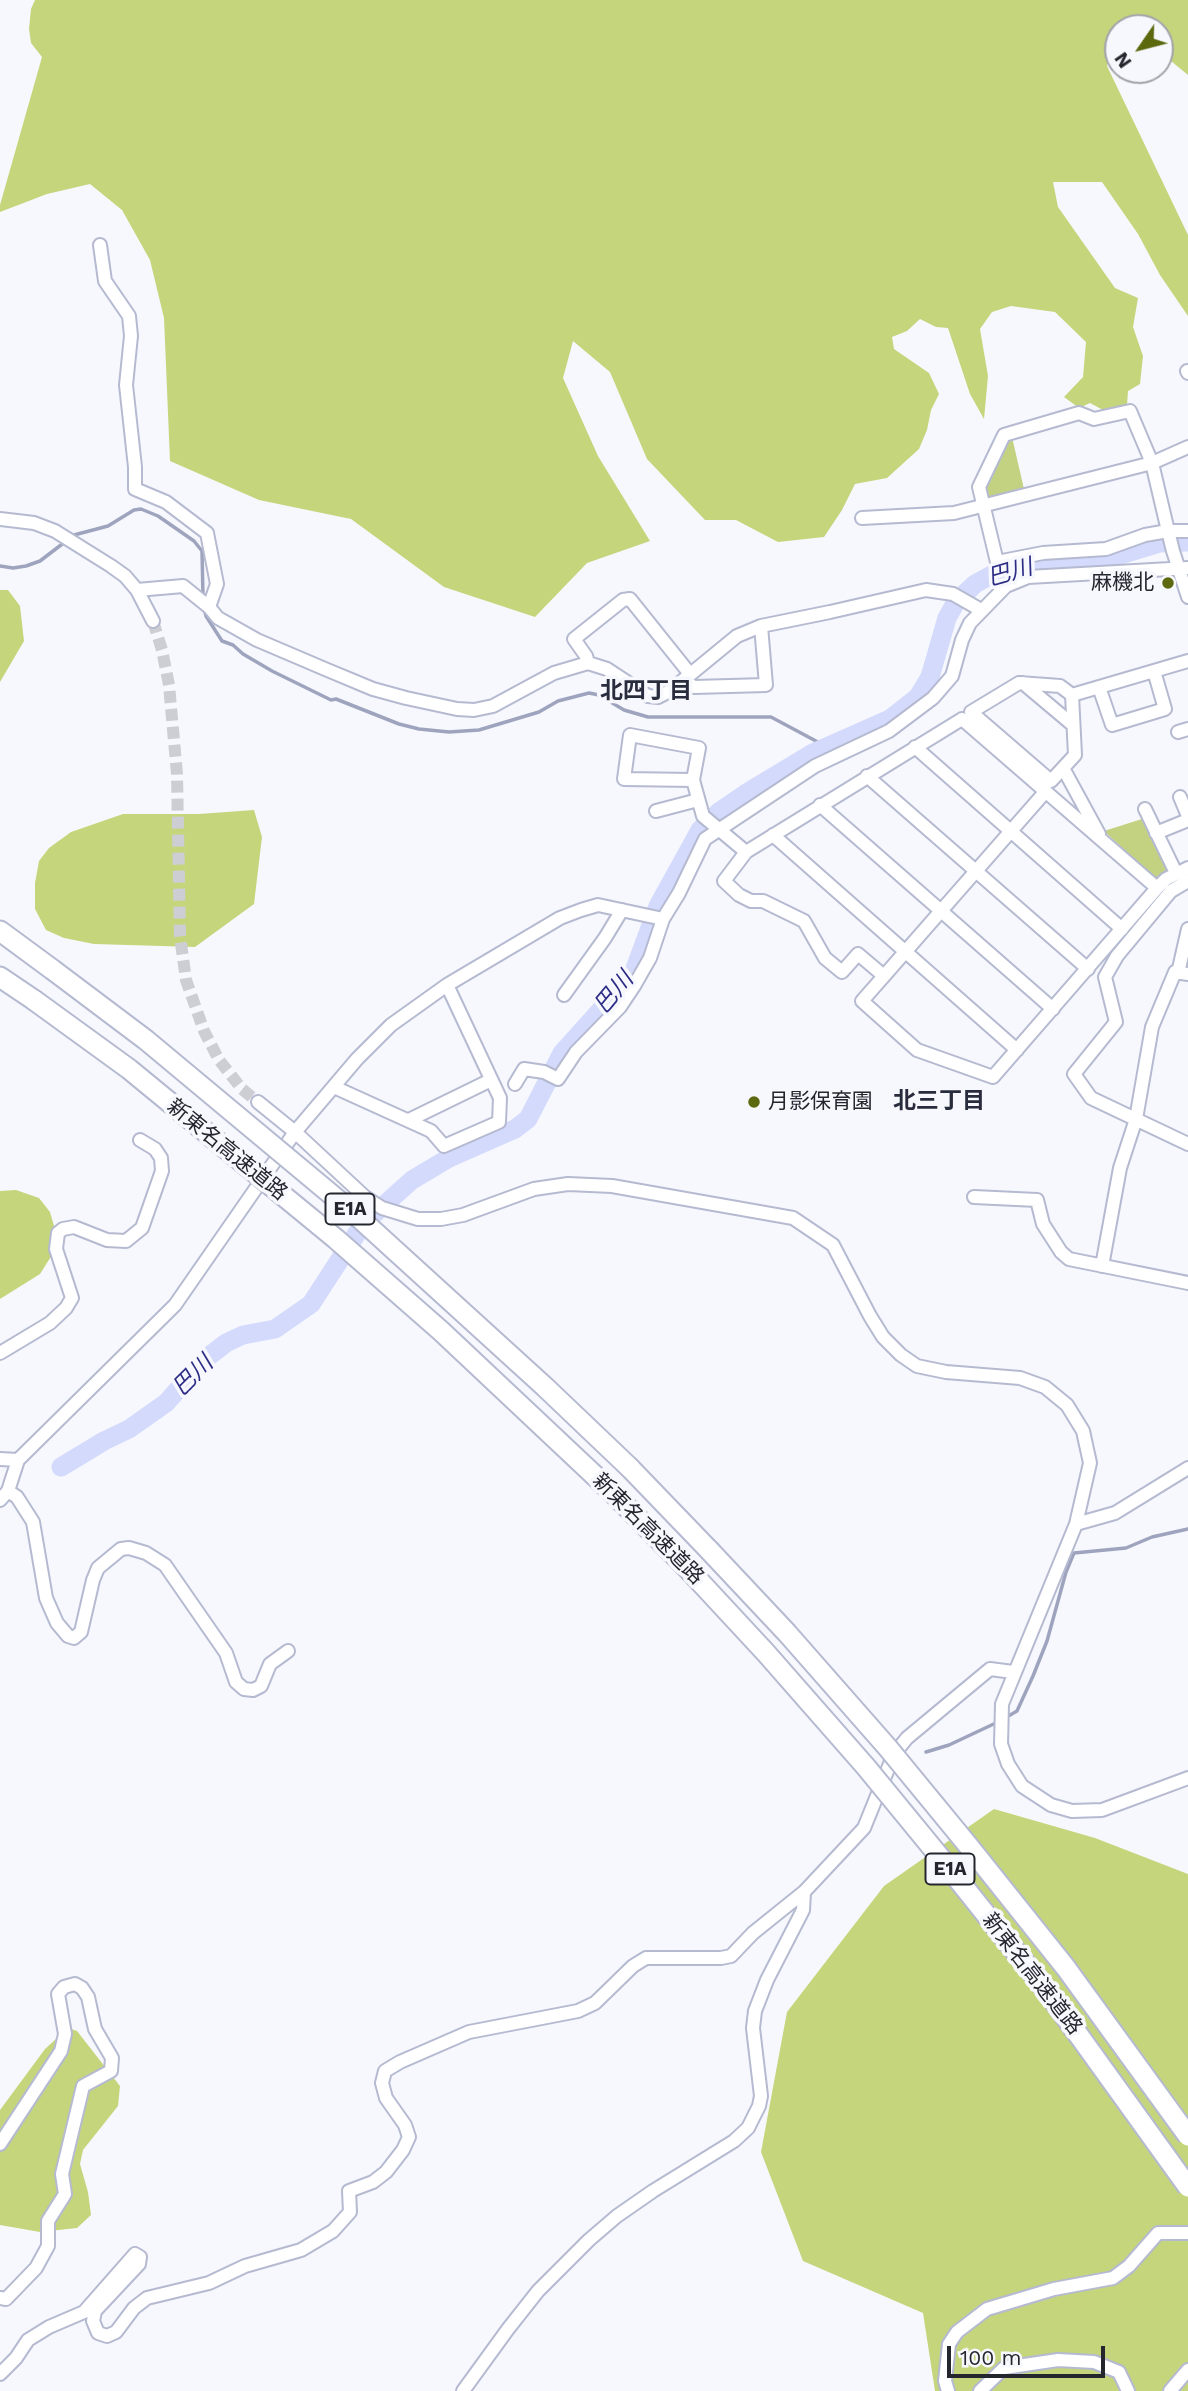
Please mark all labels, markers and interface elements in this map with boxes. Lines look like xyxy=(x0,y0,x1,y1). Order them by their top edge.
north arrow xyxy=(1104,14,1174,84)
text: N xyxy=(1110,48,1136,73)
water label: 巴川 xyxy=(984,553,1036,593)
place label: 麻機北 xyxy=(1091,570,1154,596)
marker: 麻機北 xyxy=(1160,575,1176,591)
district label: 北四丁目 xyxy=(600,677,692,705)
water label: 巴川 xyxy=(589,967,639,1019)
district label: 北三丁目 xyxy=(893,1087,985,1115)
place label: 月影保育園 xyxy=(768,1089,873,1115)
street label: 新東名高速道路 xyxy=(162,1094,292,1206)
marker: 月影保育園 xyxy=(746,1094,762,1110)
road number: E1A xyxy=(326,1194,374,1224)
water label: 巴川 xyxy=(167,1350,219,1402)
street label: 新東名高速道路 xyxy=(587,1468,709,1590)
road number: E1A xyxy=(926,1854,974,1884)
street label: 新東名高速道路 xyxy=(977,1908,1087,2040)
scale bar xyxy=(950,2332,1108,2376)
text: 100 m xyxy=(960,2345,1022,2370)

